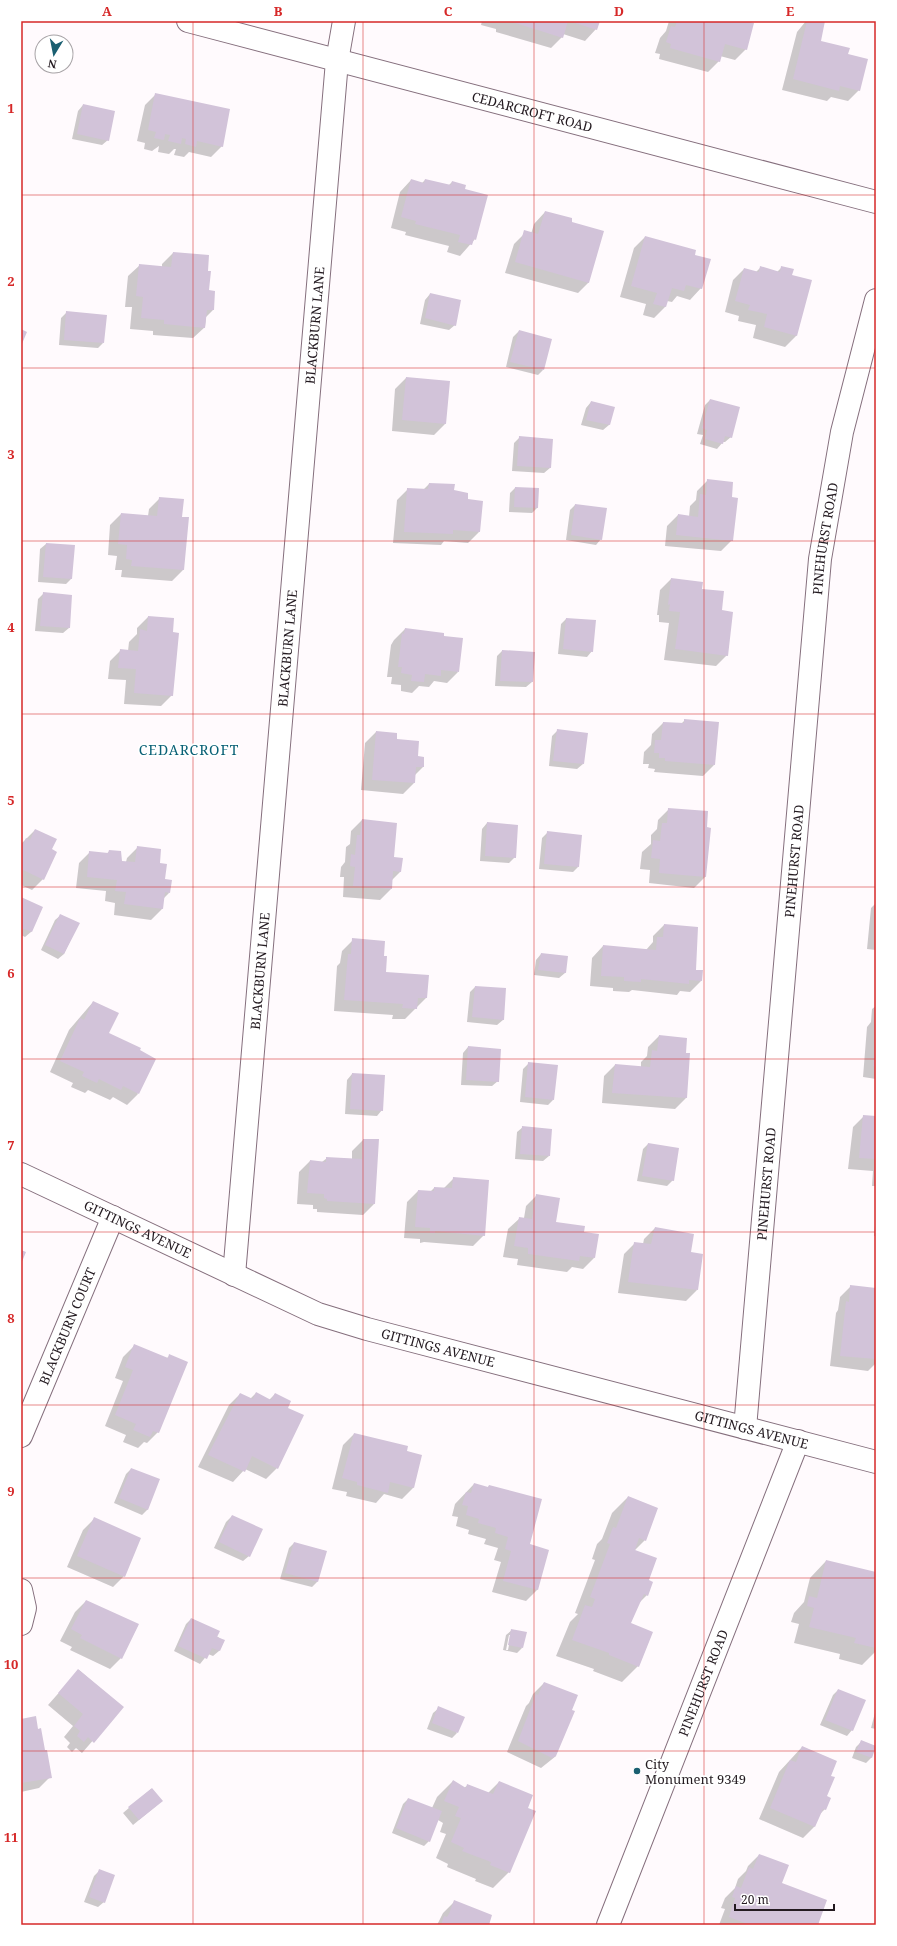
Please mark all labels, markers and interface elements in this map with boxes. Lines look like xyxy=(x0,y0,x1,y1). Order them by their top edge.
text: A xyxy=(102,2,112,20)
text: B xyxy=(274,2,283,20)
text: C xyxy=(444,2,453,20)
text: D xyxy=(614,2,624,20)
text: E xyxy=(786,2,795,20)
north arrow xyxy=(34,34,74,74)
text: N xyxy=(46,56,58,72)
street label: CEDARCROFT ROAD xyxy=(470,87,595,136)
text: 1 xyxy=(7,99,15,117)
street label: BLACKBURN LANE xyxy=(301,266,329,385)
text: 2 xyxy=(7,272,15,290)
text: 3 xyxy=(7,445,15,463)
street label: PINEHURST ROAD xyxy=(808,481,842,596)
street label: BLACKBURN LANE xyxy=(273,589,301,708)
text: 4 xyxy=(7,618,15,636)
district label: CEDARCROFT xyxy=(139,740,239,759)
text: 5 xyxy=(7,791,15,809)
street label: PINEHURST ROAD xyxy=(780,804,808,918)
street label: BLACKBURN LANE xyxy=(246,912,274,1030)
text: 6 xyxy=(7,964,15,982)
street label: PINEHURST ROAD xyxy=(752,1127,780,1241)
text: 7 xyxy=(7,1136,15,1154)
street label: GITTINGS AVENUE xyxy=(81,1196,194,1262)
street label: BLACKBURN COURT xyxy=(34,1265,100,1388)
text: 8 xyxy=(7,1309,15,1327)
street label: GITTINGS AVENUE xyxy=(379,1324,497,1371)
street label: GITTINGS AVENUE xyxy=(693,1406,810,1453)
text: 9 xyxy=(7,1482,15,1500)
street label: PINEHURST ROAD xyxy=(674,1627,732,1739)
text: 10 xyxy=(4,1655,18,1673)
place label: City Monument 9349 xyxy=(645,1755,746,1788)
marker: City Monument 9349 xyxy=(632,1766,642,1776)
text: 11 xyxy=(4,1828,18,1846)
scale bar xyxy=(735,1886,834,1912)
text: 20 m xyxy=(741,1891,769,1908)

